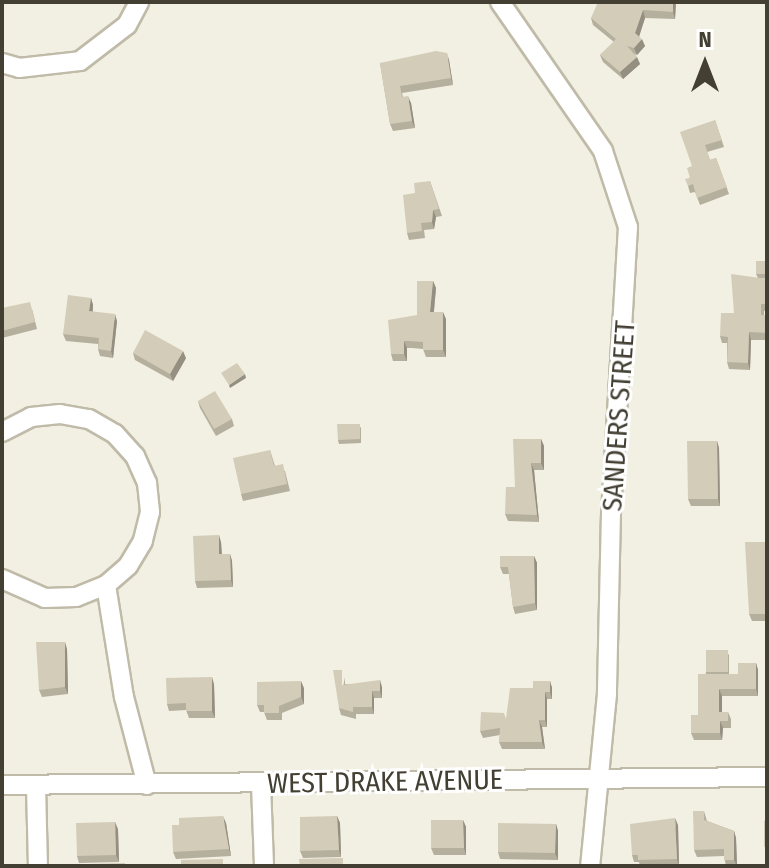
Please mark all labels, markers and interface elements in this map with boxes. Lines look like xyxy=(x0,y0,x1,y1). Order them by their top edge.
north arrow xyxy=(665,24,745,104)
text: N xyxy=(698,26,712,53)
street label: SANDERS STREET xyxy=(596,319,642,513)
street label: WEST DRAKE AVENUE xyxy=(267,763,503,801)

